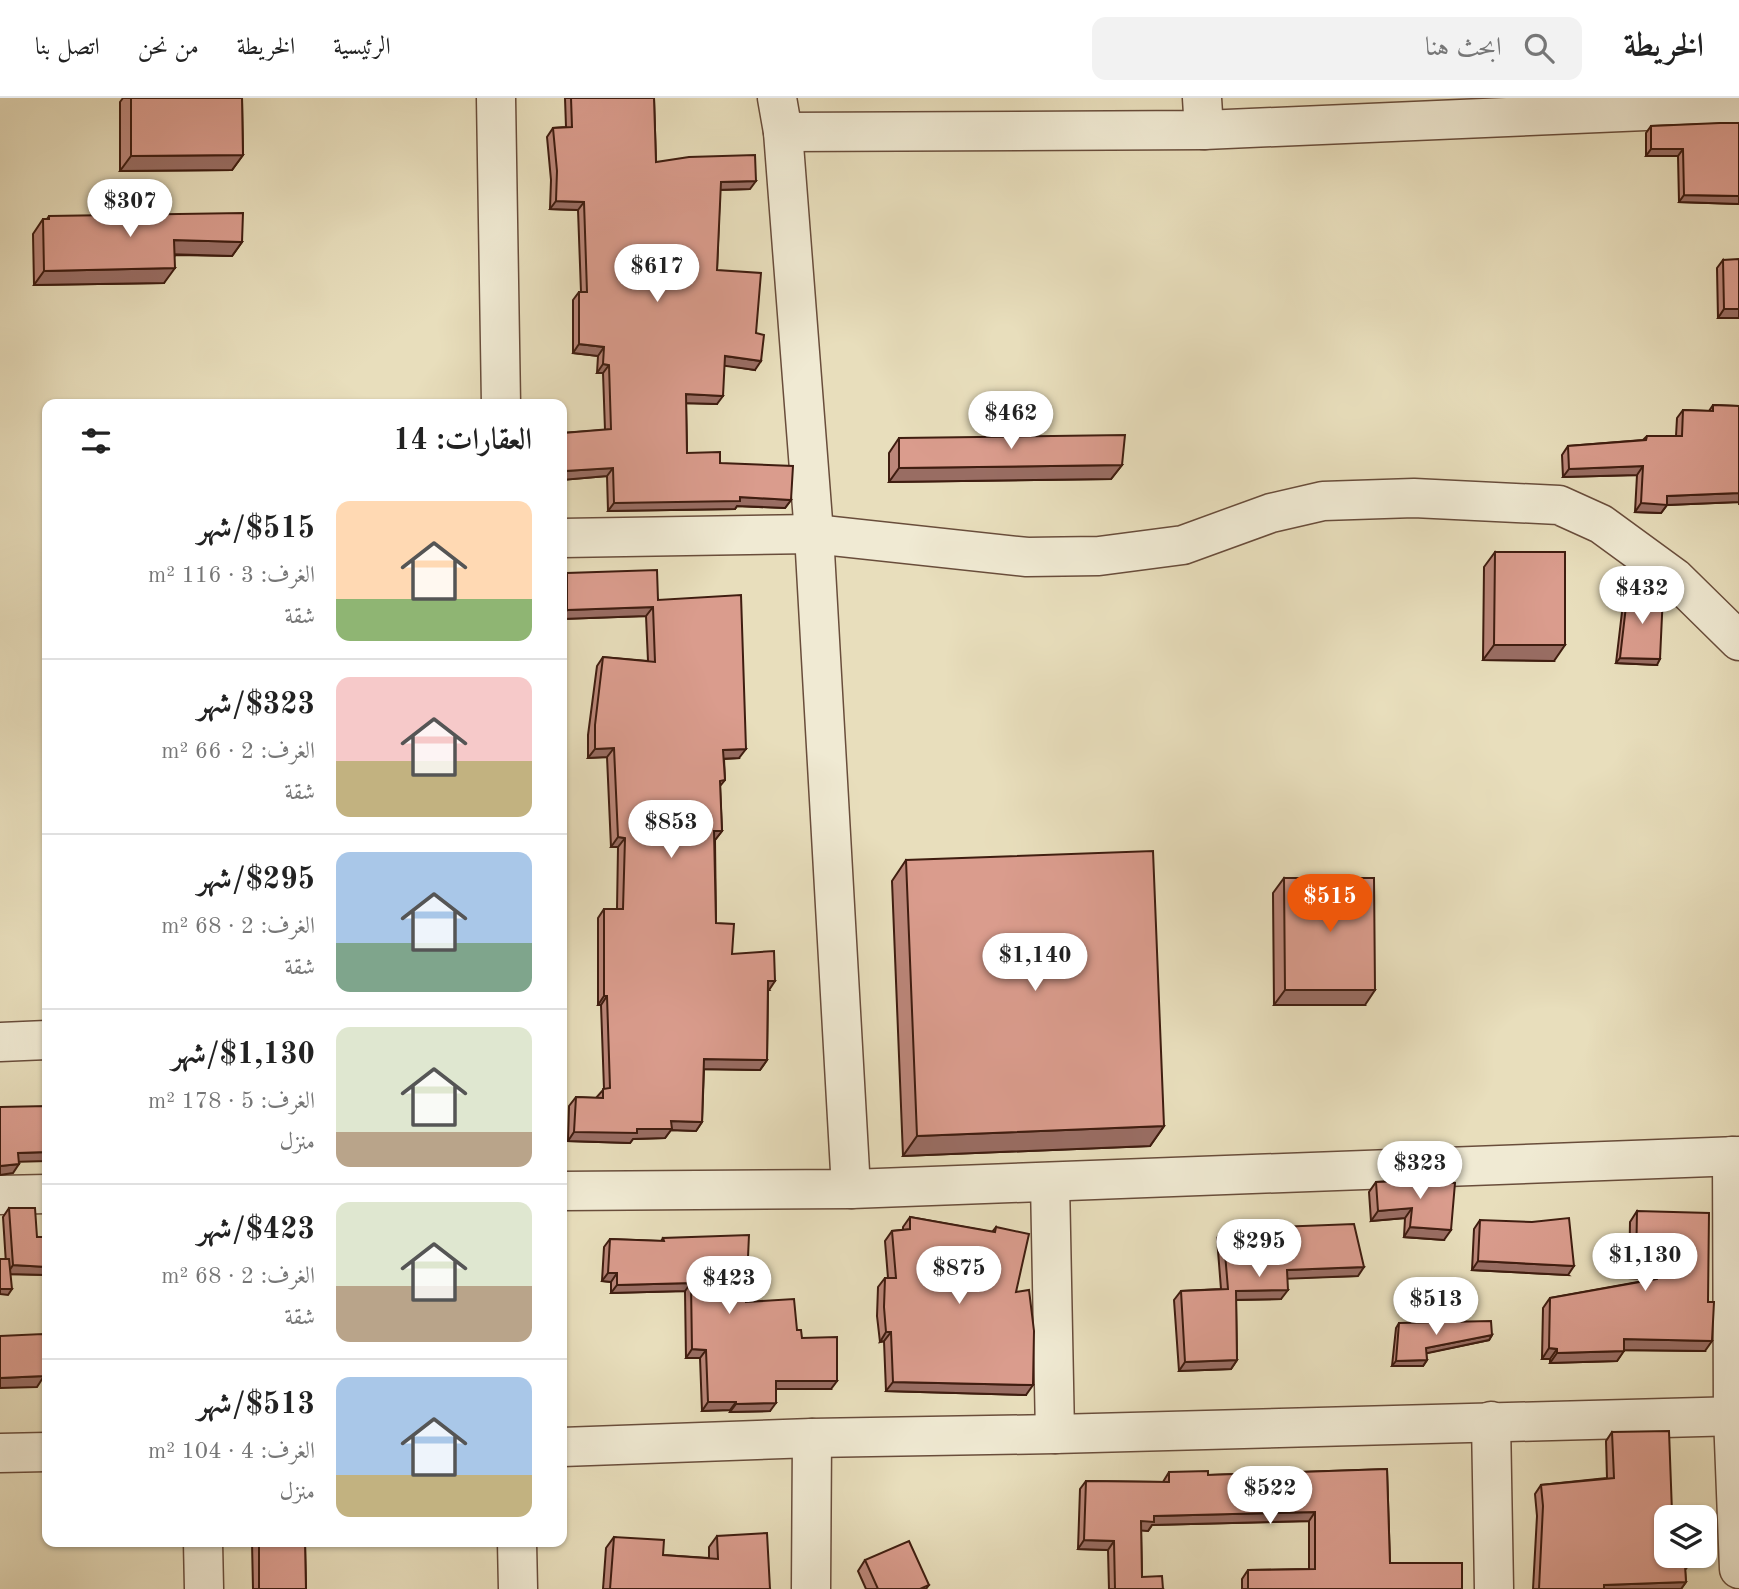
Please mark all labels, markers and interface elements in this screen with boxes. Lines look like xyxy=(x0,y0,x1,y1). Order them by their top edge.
search box xyxy=(1092,17,1582,80)
icon: search xyxy=(1520,29,1558,67)
text: الخريطة xyxy=(1624,31,1704,64)
text: ابحث هنا xyxy=(1425,35,1502,61)
text: اتصل بنا xyxy=(35,36,100,60)
text: من نحن xyxy=(138,36,199,60)
text: الخريطة xyxy=(237,36,295,60)
text: الرئيسية xyxy=(333,36,391,60)
pin: $307 xyxy=(89,180,171,239)
text: $307 xyxy=(103,190,157,213)
pin: $617 xyxy=(616,244,698,304)
text: $617 xyxy=(630,255,684,278)
pin: $462 xyxy=(970,392,1052,451)
text: $462 xyxy=(984,402,1038,425)
icon: filters xyxy=(77,422,115,460)
text: العقارات: 14 xyxy=(393,426,532,456)
text: $515/شهر xyxy=(197,514,315,544)
icon: home xyxy=(392,529,476,613)
text: الغرف: 3 · 116 m² xyxy=(148,564,315,587)
pin: $432 xyxy=(1601,566,1683,626)
text: $432 xyxy=(1615,577,1669,600)
text: شقة xyxy=(285,605,315,628)
text: $323/شهر xyxy=(197,690,315,720)
icon: home xyxy=(392,705,476,789)
text: الغرف: 2 · 66 m² xyxy=(161,740,315,763)
text: شقة xyxy=(285,781,315,804)
pin: $853 xyxy=(630,800,712,860)
text: $853 xyxy=(644,811,698,834)
text: $295/شهر xyxy=(197,865,315,895)
pin: $515 xyxy=(1289,874,1371,934)
icon: home xyxy=(392,880,476,964)
text: $515 xyxy=(1303,885,1357,908)
text: الغرف: 2 · 68 m² xyxy=(161,915,315,938)
pin: $1,140 xyxy=(978,934,1092,993)
text: $1,140 xyxy=(998,944,1072,967)
text: شقة xyxy=(285,956,315,979)
text: $1,130/شهر xyxy=(172,1040,315,1070)
icon: home xyxy=(392,1055,476,1139)
text: الغرف: 5 · 178 m² xyxy=(148,1090,315,1113)
text: منزل xyxy=(280,1131,315,1154)
pin: $323 xyxy=(1379,1142,1461,1201)
text: $323 xyxy=(1393,1152,1447,1175)
text: $423/شهر xyxy=(197,1215,315,1245)
pin: $295 xyxy=(1218,1220,1300,1279)
icon: home xyxy=(392,1230,476,1314)
text: $295 xyxy=(1232,1230,1286,1253)
pin: $1,130 xyxy=(1588,1234,1702,1293)
text: $1,130 xyxy=(1608,1244,1682,1267)
pin: $875 xyxy=(918,1246,1000,1306)
pin: $423 xyxy=(688,1256,770,1316)
text: $875 xyxy=(932,1257,986,1280)
text: الغرف: 2 · 68 m² xyxy=(161,1265,315,1288)
text: $423 xyxy=(702,1267,756,1290)
pin: $513 xyxy=(1395,1278,1477,1337)
text: $513 xyxy=(1409,1288,1463,1311)
text: شقة xyxy=(285,1306,315,1329)
text: $513/شهر xyxy=(197,1390,315,1420)
icon: home xyxy=(392,1405,476,1489)
text: الغرف: 4 · 104 m² xyxy=(148,1440,315,1463)
pin: $522 xyxy=(1229,1466,1311,1526)
text: $522 xyxy=(1243,1477,1297,1500)
text: منزل xyxy=(280,1481,315,1504)
map controls xyxy=(1654,1505,1717,1568)
button: layers xyxy=(1654,1505,1717,1568)

